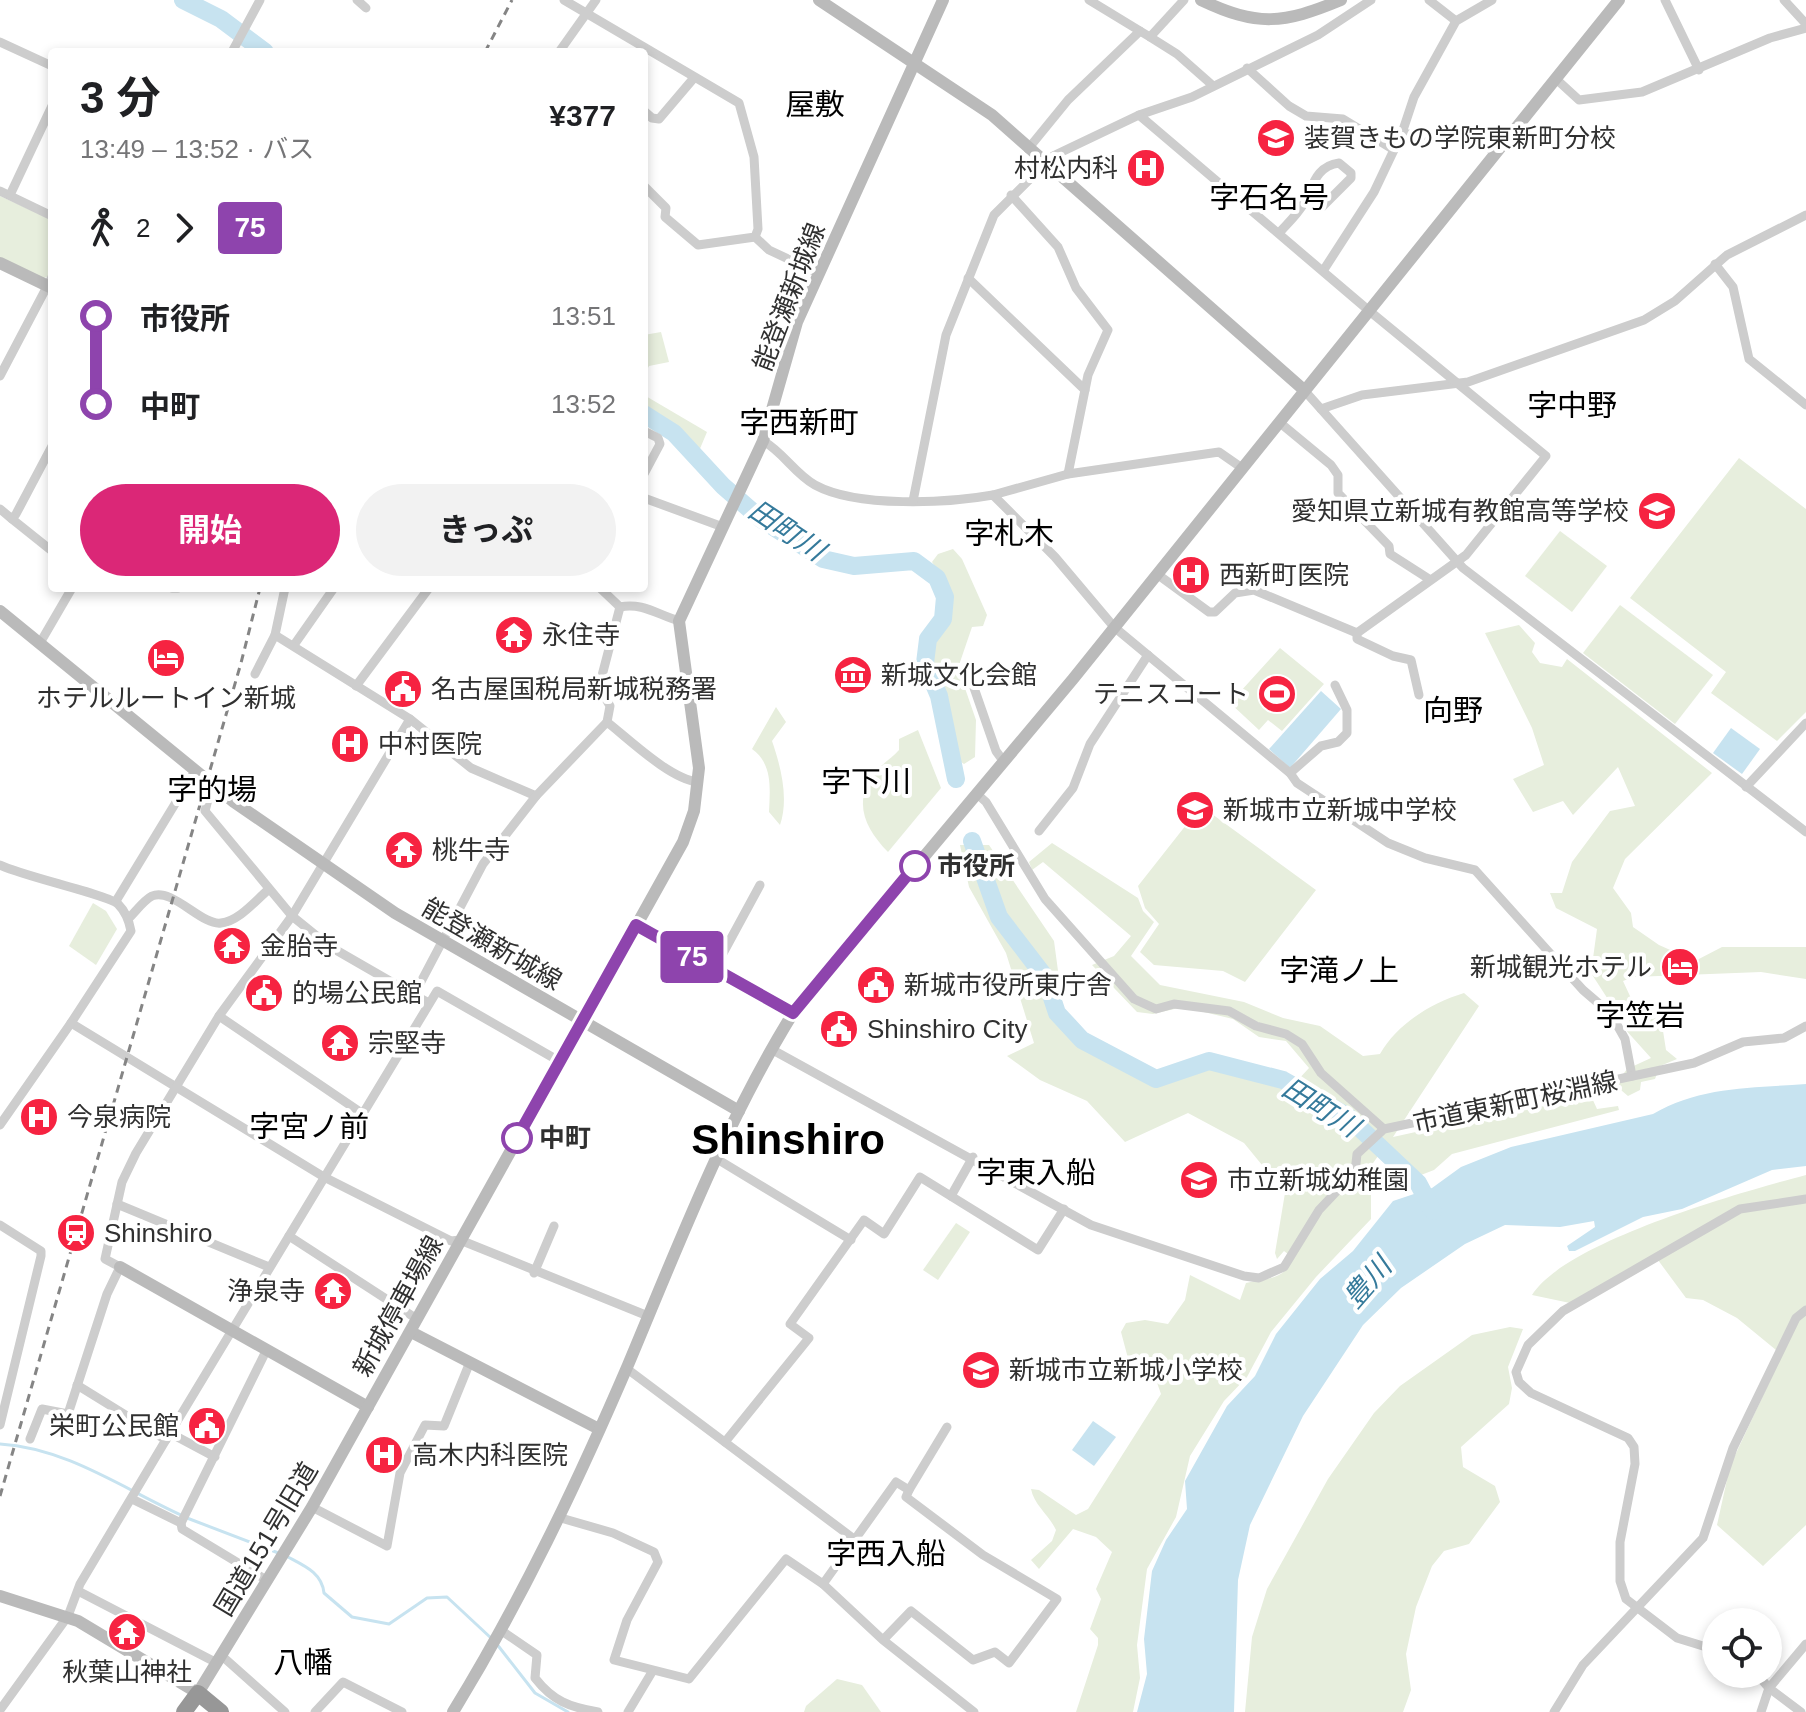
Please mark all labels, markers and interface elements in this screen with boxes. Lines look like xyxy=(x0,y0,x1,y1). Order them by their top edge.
text: 3 分 xyxy=(80,73,161,122)
district label: 屋敷 xyxy=(785,88,845,121)
text: ¥377 xyxy=(549,99,616,132)
school or university icon: 装賀きもの学院東新町分校 xyxy=(1255,117,1297,159)
place label: 装賀きもの学院東新町分校 xyxy=(1304,123,1616,153)
text: 13:49 – 13:52 · バス xyxy=(80,134,314,164)
hospital icon: 村松内科 xyxy=(1125,147,1167,189)
place label: 村松内科 xyxy=(1014,153,1118,183)
district label: 字石名号 xyxy=(1209,181,1329,214)
icon: walk xyxy=(80,206,124,250)
icon: forward xyxy=(162,206,206,250)
text: 75 xyxy=(234,212,266,243)
text: 2 xyxy=(136,213,150,243)
street label: 能登瀬新城線 xyxy=(747,219,831,375)
text: 13:51 xyxy=(551,301,616,331)
text: 市役所 xyxy=(140,302,230,335)
text: 13:52 xyxy=(551,389,616,419)
district label: 字中野 xyxy=(1527,389,1617,422)
text: 中町 xyxy=(140,390,200,423)
district label: 字西新町 xyxy=(739,406,859,439)
button: 開始 xyxy=(80,484,340,576)
button: きっぷ xyxy=(356,484,616,576)
school or university icon: 愛知県立新城有教館高等学校 xyxy=(1636,490,1678,532)
water label: 田町川 xyxy=(743,494,833,568)
place label: 愛知県立新城有教館高等学校 xyxy=(1291,496,1629,526)
district label: 字札木 xyxy=(964,517,1054,550)
hospital icon: 西新町医院 xyxy=(1170,554,1212,596)
place label: 西新町医院 xyxy=(1219,560,1349,590)
temple icon: 永住寺 xyxy=(493,614,535,656)
place label: 永住寺 xyxy=(542,620,620,650)
hotel icon: ホテルルートイン新城 xyxy=(145,637,187,679)
museum icon: 新城文化会館 xyxy=(832,654,874,696)
place label: 新城文化会館 xyxy=(881,660,1037,690)
public building icon: 名古屋国税局新城税務署 xyxy=(382,668,424,710)
sports icon: テニスコート xyxy=(1256,673,1298,715)
place label: 名古屋国税局新城税務署 xyxy=(431,674,717,704)
place label: テニスコート xyxy=(1093,679,1249,709)
place label: ホテルルートイン新城 xyxy=(36,683,296,713)
district label: 向野 xyxy=(1423,694,1483,727)
hospital icon: 中村医院 xyxy=(329,723,371,765)
place label: 中村医院 xyxy=(378,729,482,759)
district label: 字下川 xyxy=(821,765,911,798)
district label: 字的場 xyxy=(167,773,257,806)
school or university icon: 新城市立新城中学校 xyxy=(1174,789,1216,831)
place label: 新城市立新城中学校 xyxy=(1223,795,1457,825)
temple icon: 桃牛寺 xyxy=(383,829,425,871)
place label: 桃牛寺 xyxy=(432,835,510,865)
marker: 市役所 xyxy=(900,851,930,881)
place label: 市役所 xyxy=(937,851,1015,881)
street label: 能登瀬新城線 xyxy=(417,892,567,996)
temple icon: 金胎寺 xyxy=(211,925,253,967)
place label: 金胎寺 xyxy=(260,931,338,961)
line badge: 75 xyxy=(656,931,728,983)
text: 75 xyxy=(676,941,708,972)
hotel icon: 新城観光ホテル xyxy=(1659,946,1701,988)
place label: 新城観光ホテル xyxy=(1470,952,1652,982)
district label: 字滝ノ上 xyxy=(1279,954,1399,987)
public building icon: 新城市役所東庁舎 xyxy=(855,964,897,1006)
place label: 新城市役所東庁舎 xyxy=(904,970,1112,1000)
public building icon: 的場公民館 xyxy=(243,972,285,1014)
place label: 的場公民館 xyxy=(292,978,422,1008)
district label: 字笠岩 xyxy=(1595,999,1685,1032)
public building icon: Shinshiro City xyxy=(818,1008,860,1050)
place label: Shinshiro City xyxy=(867,1014,1027,1044)
temple icon: 宗堅寺 xyxy=(319,1022,361,1064)
place label: 宗堅寺 xyxy=(368,1028,446,1058)
street label: 市道東新町桜淵線 xyxy=(1410,1066,1620,1138)
water label: 田町川 xyxy=(1277,1072,1367,1144)
hospital icon: 今泉病院 xyxy=(18,1096,60,1138)
place label: 今泉病院 xyxy=(67,1102,171,1132)
district label: 字宮ノ前 xyxy=(249,1110,369,1143)
district label: Shinshiro xyxy=(691,1116,885,1163)
marker: 中町 xyxy=(502,1123,532,1153)
place label: 中町 xyxy=(539,1123,591,1153)
district label: 字東入船 xyxy=(976,1156,1096,1189)
school or university icon: 市立新城幼稚園 xyxy=(1178,1159,1220,1201)
place label: 市立新城幼稚園 xyxy=(1227,1165,1409,1195)
station icon: Shinshiro xyxy=(55,1212,97,1254)
place label: Shinshiro xyxy=(104,1218,212,1248)
street label: 新城停車場線 xyxy=(347,1231,449,1381)
water label: 豊川 xyxy=(1337,1249,1399,1314)
temple icon: 浄泉寺 xyxy=(312,1270,354,1312)
place label: 浄泉寺 xyxy=(227,1276,305,1306)
school or university icon: 新城市立新城小学校 xyxy=(960,1349,1002,1391)
place label: 新城市立新城小学校 xyxy=(1009,1355,1243,1385)
public building icon: 栄町公民館 xyxy=(186,1405,228,1447)
place label: 栄町公民館 xyxy=(49,1411,179,1441)
hospital icon: 高木内科医院 xyxy=(363,1434,405,1476)
place label: 高木内科医院 xyxy=(412,1440,568,1470)
street label: 国道151号旧道 xyxy=(208,1457,324,1621)
district label: 字西入船 xyxy=(826,1537,946,1570)
map controls xyxy=(1702,1608,1782,1688)
button: locate xyxy=(1702,1608,1782,1688)
temple icon: 秋葉山神社 xyxy=(106,1611,148,1653)
district label: 八幡 xyxy=(273,1646,333,1679)
place label: 秋葉山神社 xyxy=(62,1657,192,1687)

